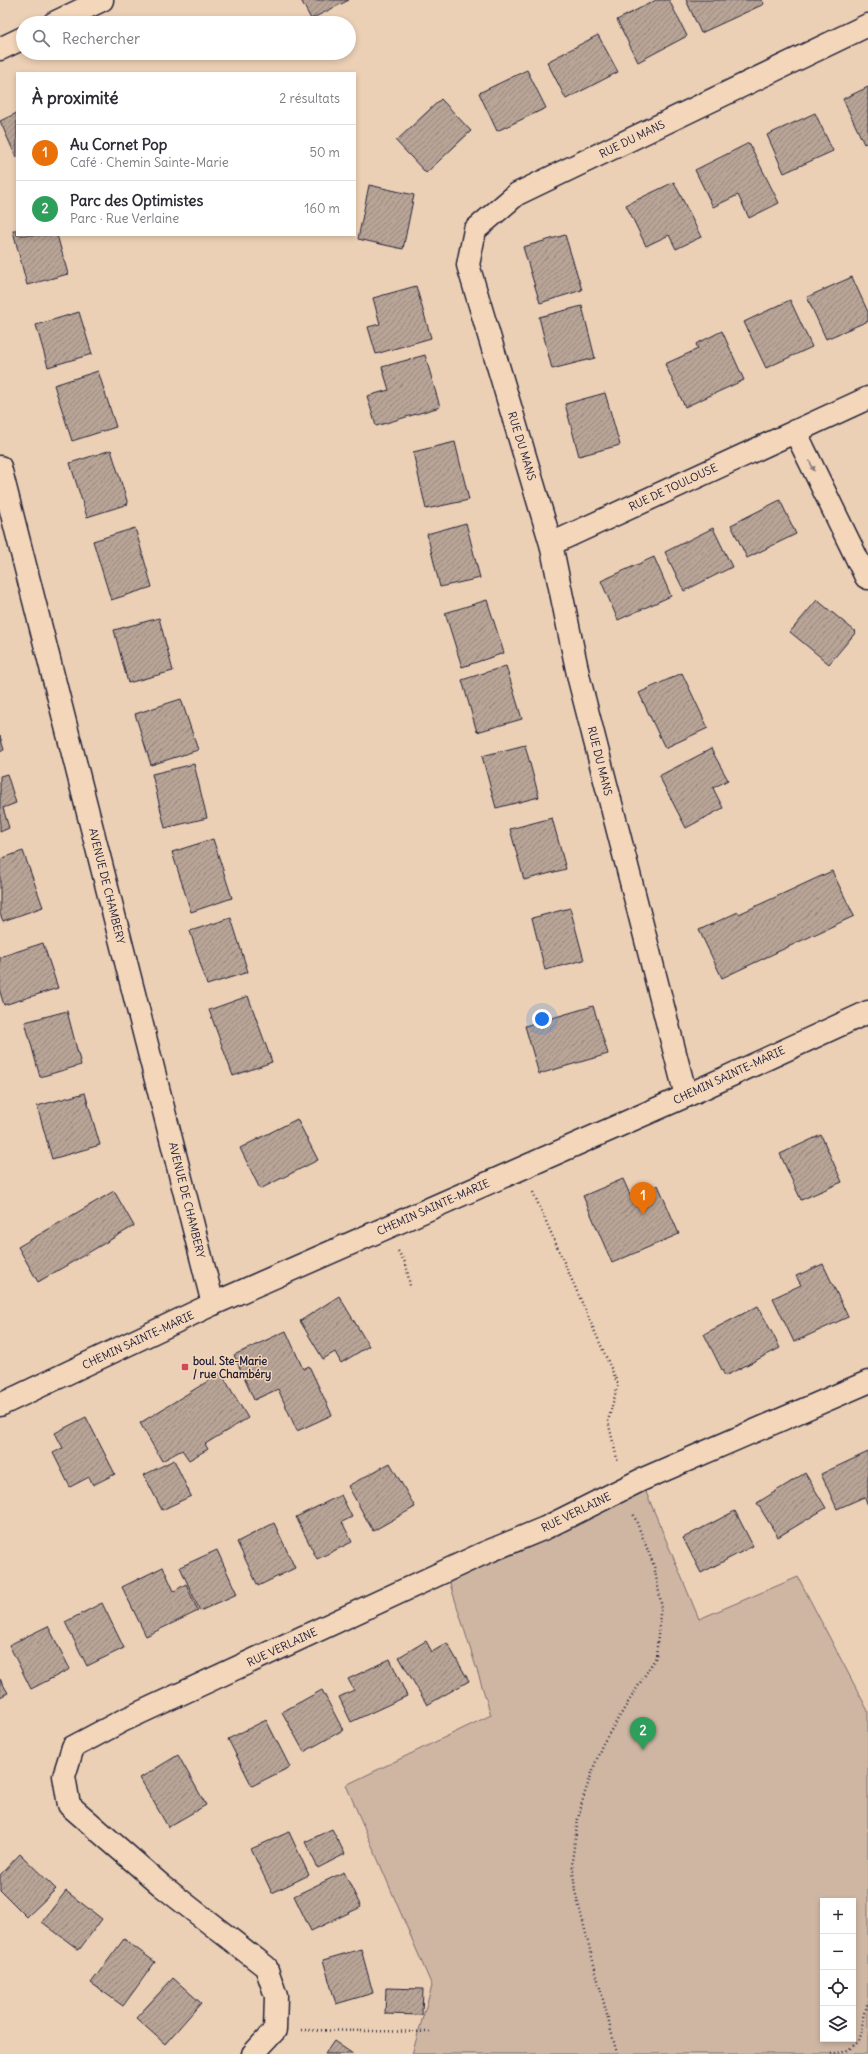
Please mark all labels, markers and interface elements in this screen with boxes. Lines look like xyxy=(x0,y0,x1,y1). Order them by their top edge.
search box xyxy=(16,16,356,60)
icon: search xyxy=(30,27,52,49)
text: Rechercher xyxy=(62,29,140,48)
text: À proximité xyxy=(32,87,118,109)
text: 2 résultats xyxy=(279,90,340,107)
street label: RUE DU MANS xyxy=(597,117,667,161)
text: Au Cornet Pop xyxy=(70,135,167,154)
text: 1 xyxy=(42,144,48,161)
text: 50 m xyxy=(309,144,340,161)
text: Café · Chemin Sainte-Marie xyxy=(70,154,229,171)
text: Parc des Optimistes xyxy=(70,191,203,210)
text: 2 xyxy=(41,200,49,217)
text: 160 m xyxy=(304,200,340,217)
text: Parc · Rue Verlaine xyxy=(70,210,179,227)
street label: RUE DU MANS xyxy=(505,410,539,482)
street label: RUE DE TOULOUSE xyxy=(626,460,720,514)
one-way arrow xyxy=(809,461,815,472)
street label: RUE DU MANS xyxy=(585,725,615,797)
street label: AVENUE DE CHAMBERY xyxy=(86,827,128,945)
your location xyxy=(532,1009,552,1029)
street label: CHEMIN SAINTE-MARIE xyxy=(671,1043,787,1107)
street label: AVENUE DE CHAMBERY xyxy=(166,1141,208,1259)
street label: CHEMIN SAINTE-MARIE xyxy=(374,1176,492,1238)
pin: 1 xyxy=(630,1182,656,1215)
street label: CHEMIN SAINTE-MARIE xyxy=(80,1308,196,1372)
place label: boul. Ste-Marie / rue Chambéry xyxy=(193,1354,271,1382)
marker: boul. Ste-Marie / rue Chambéry xyxy=(180,1362,190,1372)
street label: RUE VERLAINE xyxy=(539,1489,613,1535)
street label: RUE VERLAINE xyxy=(245,1625,319,1669)
pin: 2 xyxy=(630,1717,656,1750)
map controls xyxy=(820,1898,856,2042)
button: + xyxy=(820,1898,856,1934)
button: − xyxy=(820,1934,856,1970)
button: locate xyxy=(820,1970,856,2006)
button: layers xyxy=(820,2006,856,2042)

